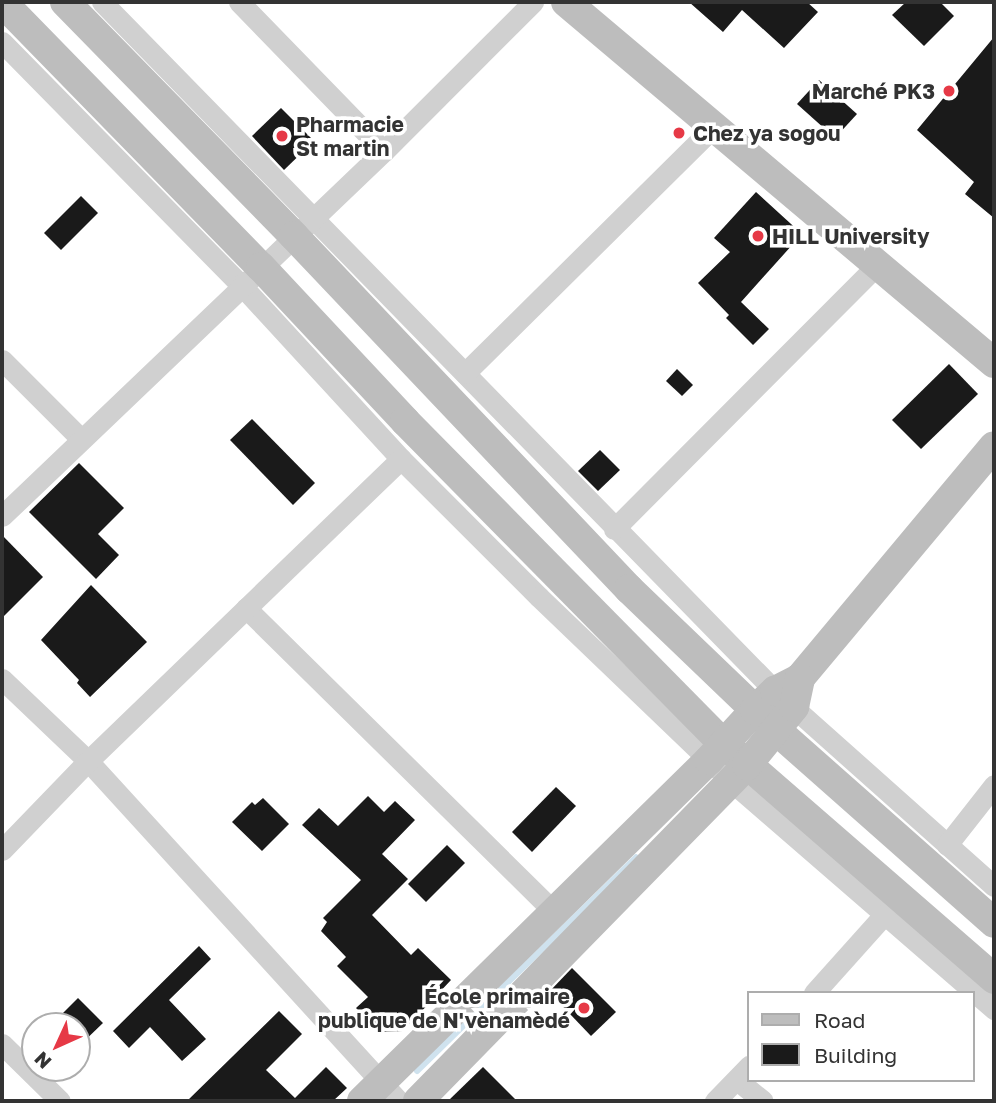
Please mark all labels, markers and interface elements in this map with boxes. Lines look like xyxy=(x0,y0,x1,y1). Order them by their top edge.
place label: Marché PK3 xyxy=(812,78,935,104)
marker: Marché PK3 xyxy=(941,83,957,99)
place label: Pharmacie St martin xyxy=(296,111,404,161)
place label: Chez ya sogou xyxy=(693,120,841,146)
marker: Chez ya sogou xyxy=(671,125,687,141)
marker: Pharmacie St martin xyxy=(274,128,290,144)
place label: HILL University xyxy=(772,223,930,249)
marker: HILL University xyxy=(750,228,766,244)
place label: École primaire publique de N'vènamèdé xyxy=(318,983,570,1033)
legend xyxy=(748,991,975,1082)
marker: École primaire publique de N'vènamèdé xyxy=(576,1000,592,1016)
text: Road xyxy=(814,1007,865,1033)
north arrow xyxy=(21,1012,91,1082)
text: Building xyxy=(814,1042,897,1068)
text: N xyxy=(29,1048,55,1074)

